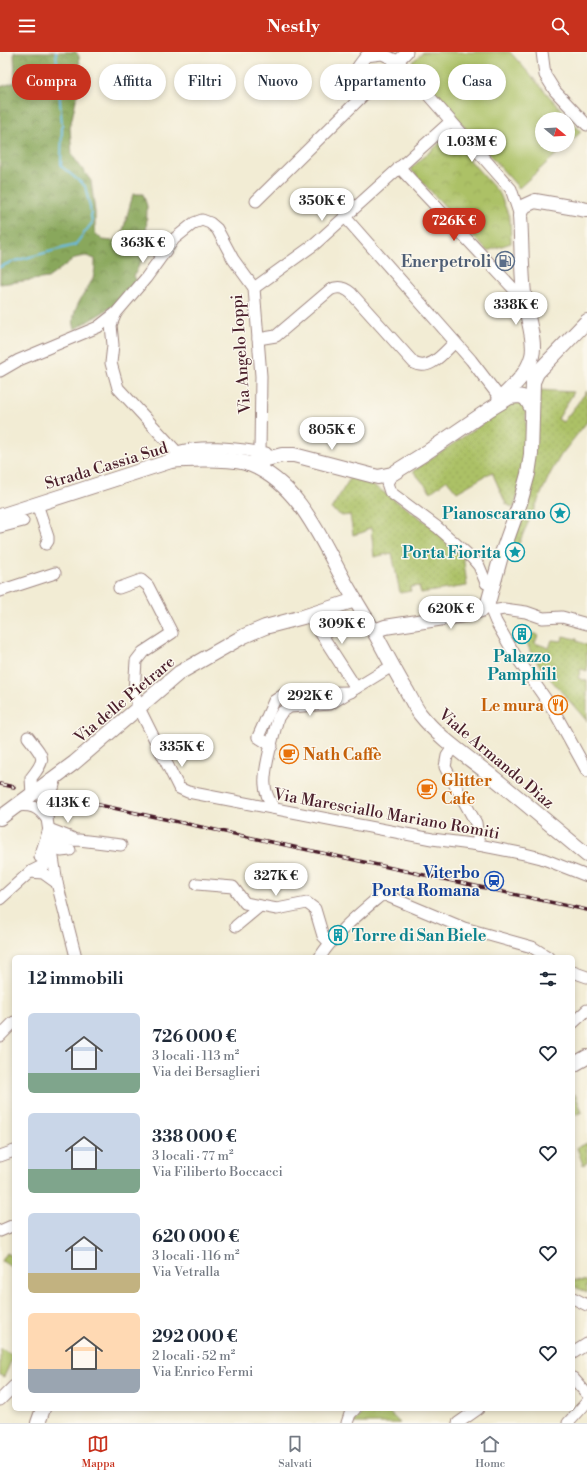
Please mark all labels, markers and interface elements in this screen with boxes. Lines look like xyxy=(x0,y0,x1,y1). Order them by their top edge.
icon: menu xyxy=(16,15,38,37)
text: Nestly xyxy=(267,15,320,38)
icon: search xyxy=(549,15,571,37)
chip: Compra xyxy=(12,64,91,100)
chip: Affitta xyxy=(99,64,166,100)
chip: Filtri xyxy=(174,64,236,100)
chip: Nuovo xyxy=(244,64,312,100)
chip: Appartamento xyxy=(320,64,440,100)
chip: Casa xyxy=(448,64,506,100)
north arrow xyxy=(535,112,575,152)
map controls xyxy=(535,112,575,152)
pin: 1.03M € xyxy=(435,129,509,163)
text: 1.03M € xyxy=(447,134,497,150)
pin: 350K € xyxy=(289,188,355,222)
text: 350K € xyxy=(299,193,345,209)
pin: 726K € xyxy=(421,208,487,242)
text: 726K € xyxy=(432,213,476,229)
pin: 363K € xyxy=(110,230,176,264)
text: 363K € xyxy=(121,235,165,251)
fuel station icon: Enerpetroli xyxy=(494,250,516,272)
place label: Enerpetroli xyxy=(401,252,491,272)
pin: 338K € xyxy=(483,292,549,326)
street label: Via Angelo Ioppi xyxy=(227,294,255,415)
text: 338K € xyxy=(493,297,539,313)
pin: 805K € xyxy=(299,417,365,451)
text: 805K € xyxy=(309,422,355,438)
street label: Strada Cassia Sud xyxy=(42,438,170,494)
place icon: Pianoscarano xyxy=(549,502,571,524)
place label: Pianoscarano xyxy=(442,504,546,524)
place icon: Porta Fiorita xyxy=(504,541,526,563)
place label: Porta Fiorita xyxy=(402,543,501,563)
pin: 620K € xyxy=(418,596,484,630)
text: 620K € xyxy=(428,601,474,617)
pin: 309K € xyxy=(309,611,375,645)
text: 309K € xyxy=(319,616,365,632)
building icon: Palazzo Pamphili xyxy=(511,623,533,645)
place label: Palazzo Pamphili xyxy=(487,647,557,685)
street label: Via delle Pietrare xyxy=(70,652,179,748)
pin: 292K € xyxy=(277,683,343,717)
text: 292K € xyxy=(287,688,333,704)
restaurant icon: Le mura xyxy=(547,694,569,716)
place label: Le mura xyxy=(481,696,544,716)
street label: Viale Armando Diaz xyxy=(434,704,558,813)
pin: 335K € xyxy=(149,734,215,768)
text: 335K € xyxy=(160,739,204,755)
cafe icon: Nath Caffè xyxy=(278,743,300,765)
place label: Nath Caffè xyxy=(303,745,382,765)
place label: Glitter Cafe xyxy=(441,771,492,809)
cafe icon: Glitter Cafe xyxy=(416,778,438,800)
street label: Via Maresciallo Mariano Romiti xyxy=(271,784,501,844)
pin: 413K € xyxy=(35,790,101,824)
text: 413K € xyxy=(46,795,90,811)
pin: 327K € xyxy=(243,863,309,897)
place label: Viterbo Porta Romana xyxy=(372,863,480,901)
text: 327K € xyxy=(254,868,298,884)
station icon: Viterbo Porta Romana xyxy=(483,870,505,892)
building icon: Torre di San Biele xyxy=(327,924,349,946)
place label: Torre di San Biele xyxy=(352,926,487,946)
text: 12 immobili xyxy=(28,968,123,990)
icon: filters xyxy=(537,968,559,990)
text: 726 000 € xyxy=(152,1026,237,1048)
icon: home xyxy=(60,1029,108,1077)
icon: heart xyxy=(537,1042,559,1064)
text: 3 locali · 113 m² xyxy=(152,1048,239,1064)
text: Via dei Bersaglieri xyxy=(152,1064,260,1080)
text: 338 000 € xyxy=(152,1126,237,1148)
icon: home xyxy=(60,1129,108,1177)
icon: heart xyxy=(537,1142,559,1164)
text: 3 locali · 77 m² xyxy=(152,1148,234,1164)
text: Via Filiberto Boccacci xyxy=(152,1164,283,1180)
text: 620 000 € xyxy=(152,1226,239,1248)
icon: home xyxy=(60,1229,108,1277)
icon: heart xyxy=(537,1242,559,1264)
text: 3 locali · 116 m² xyxy=(152,1248,239,1264)
text: Via Vetralla xyxy=(152,1264,220,1280)
text: 292 000 € xyxy=(152,1326,238,1348)
icon: home xyxy=(60,1329,108,1377)
icon: heart xyxy=(537,1342,559,1364)
text: 2 locali · 52 m² xyxy=(152,1348,235,1364)
text: Via Enrico Fermi xyxy=(152,1364,253,1380)
tab: Mappa xyxy=(82,1433,115,1471)
tab: Salvati xyxy=(278,1433,312,1471)
tab: Home xyxy=(475,1433,505,1471)

